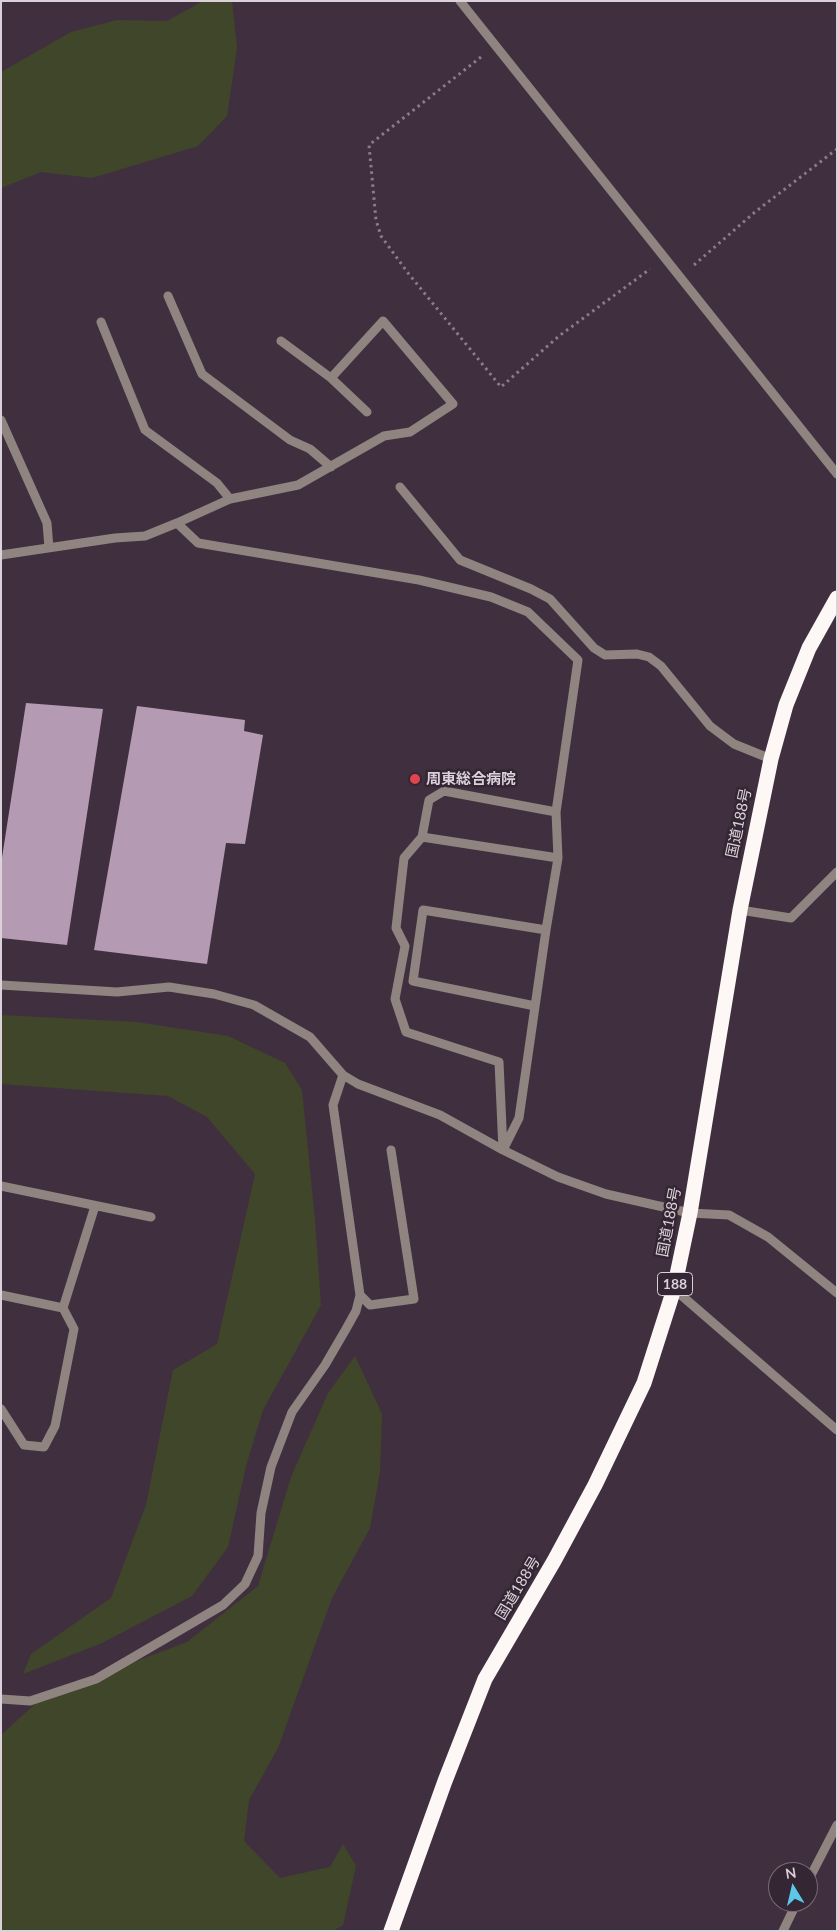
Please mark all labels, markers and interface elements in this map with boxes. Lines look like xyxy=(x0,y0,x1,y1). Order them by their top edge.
place label: 周東総合病院 xyxy=(426,770,516,788)
marker: 周東総合病院 xyxy=(408,772,422,786)
street label: 国道188号 xyxy=(723,786,755,860)
street label: 国道188号 xyxy=(653,1185,685,1259)
road number: 188 xyxy=(658,1272,692,1296)
street label: 国道188号 xyxy=(492,1553,544,1623)
north arrow xyxy=(768,1862,818,1912)
text: N xyxy=(784,1863,797,1882)

